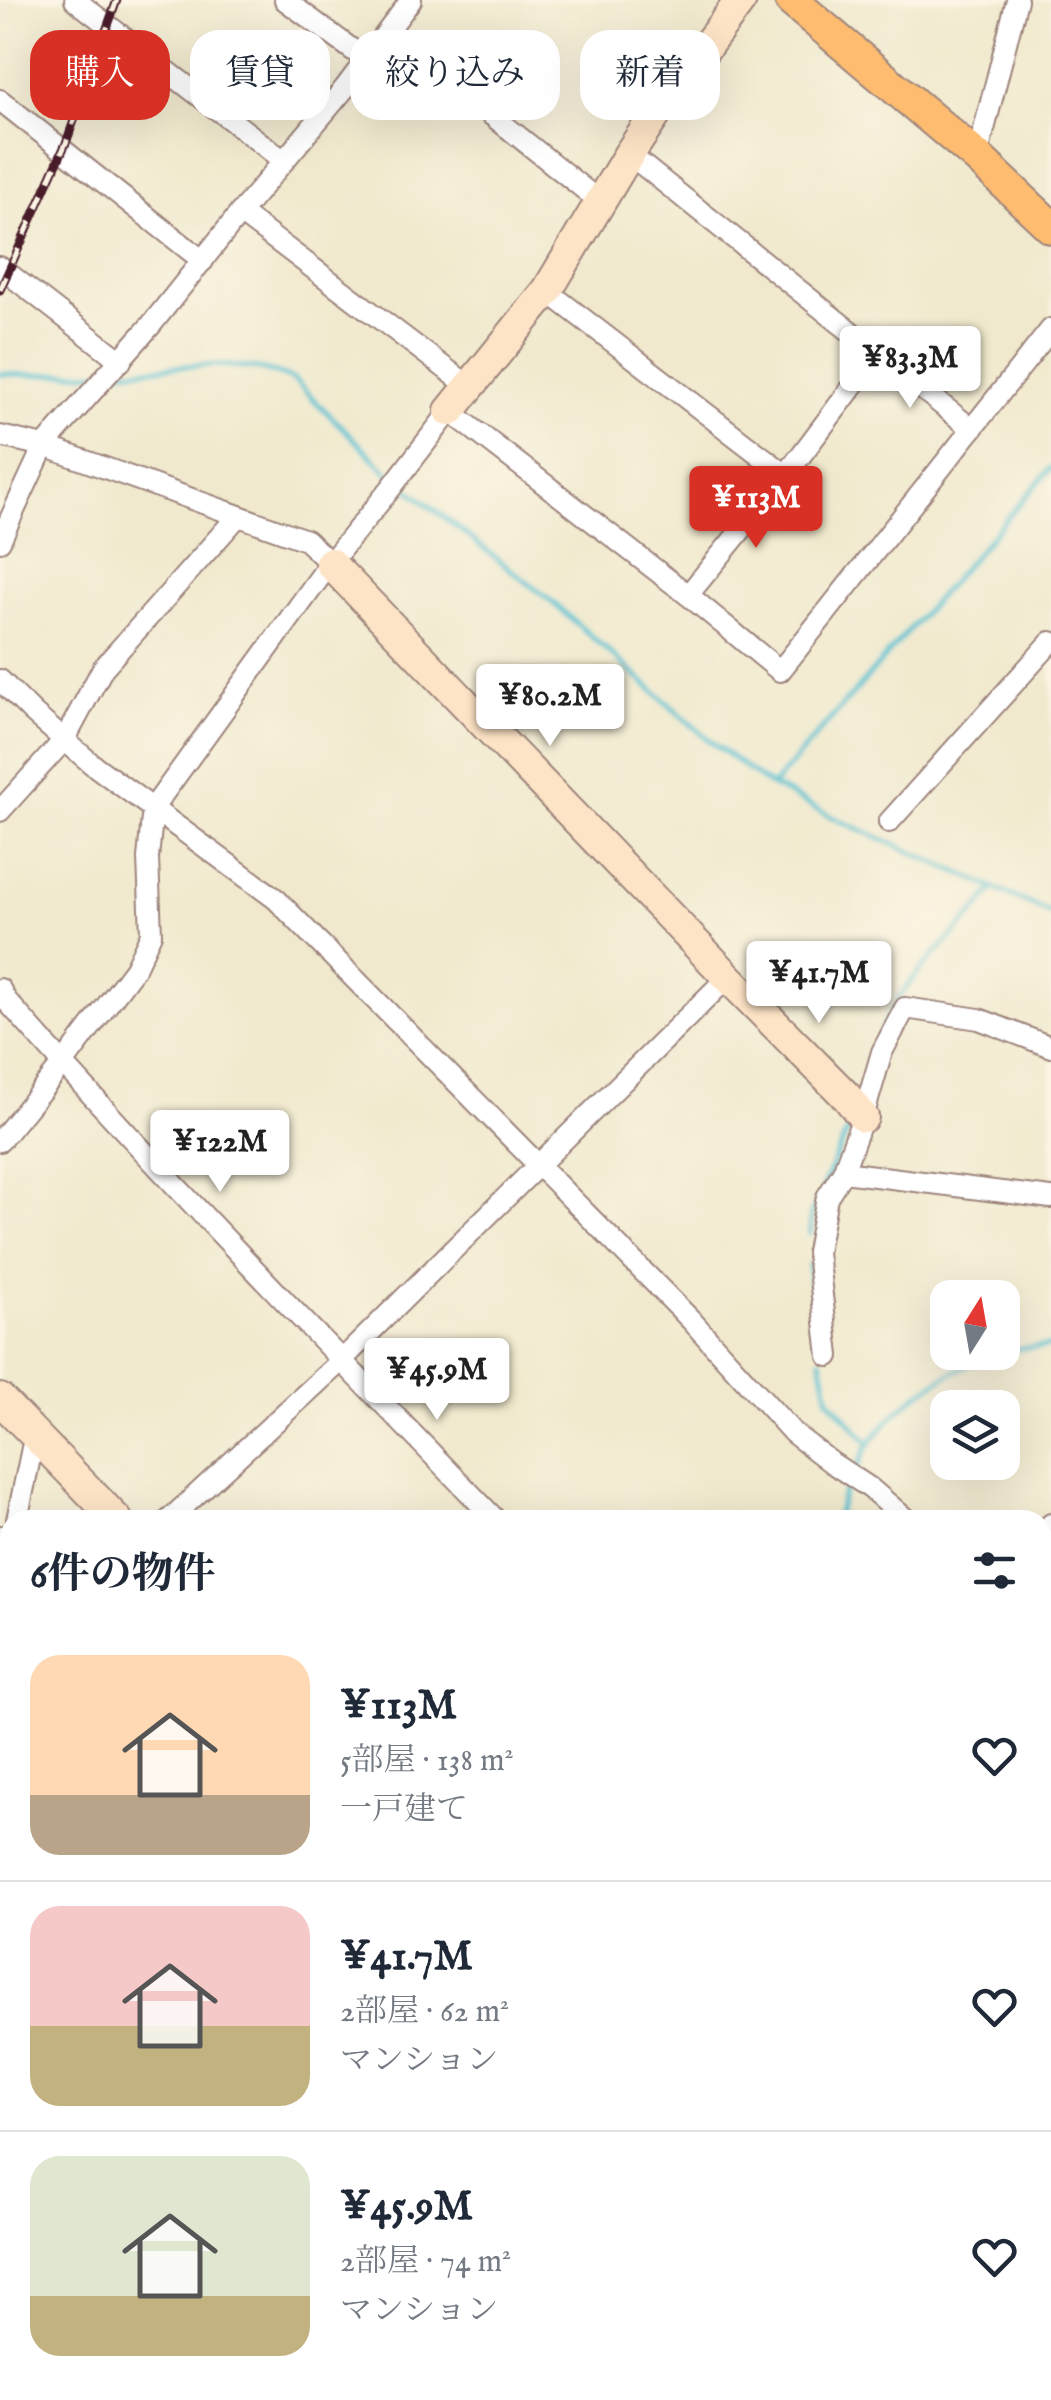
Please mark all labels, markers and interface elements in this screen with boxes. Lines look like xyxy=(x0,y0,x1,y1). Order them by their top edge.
chip: 購入 xyxy=(30,30,170,120)
chip: 賃貸 xyxy=(190,30,330,120)
chip: 絞り込み xyxy=(350,30,560,120)
chip: 新着 xyxy=(580,30,720,120)
pin: ¥83.3M xyxy=(829,326,991,411)
text: ¥83.3M xyxy=(862,338,958,379)
pin: ¥113M xyxy=(686,466,826,551)
text: ¥113M xyxy=(711,478,801,519)
pin: ¥80.2M xyxy=(469,664,631,749)
text: ¥80.2M xyxy=(498,676,602,717)
pin: ¥41.7M xyxy=(738,941,900,1026)
text: ¥41.7M xyxy=(768,953,870,994)
pin: ¥122M xyxy=(150,1110,290,1195)
text: ¥122M xyxy=(172,1122,268,1163)
north arrow xyxy=(930,1280,1020,1370)
map controls xyxy=(930,1280,1020,1480)
pin: ¥45.9M xyxy=(356,1338,518,1423)
text: ¥45.9M xyxy=(386,1350,488,1391)
button: layers xyxy=(930,1390,1020,1480)
icon: filters xyxy=(967,1543,1022,1598)
text: 6件の物件 xyxy=(30,1549,216,1602)
text: ¥113M xyxy=(340,1680,457,1733)
icon: home xyxy=(110,1695,230,1815)
icon: heart xyxy=(967,1728,1022,1783)
text: 5部屋 · 138 m² xyxy=(340,1741,514,1782)
text: 一戸建て xyxy=(340,1790,468,1831)
text: ¥41.7M xyxy=(340,1931,473,1984)
icon: home xyxy=(110,1946,230,2066)
icon: heart xyxy=(967,1979,1022,2034)
text: 2部屋 · 62 m² xyxy=(340,1992,509,2033)
text: マンション xyxy=(340,2041,499,2082)
text: ¥45.9M xyxy=(340,2181,473,2234)
icon: home xyxy=(110,2196,230,2316)
icon: heart xyxy=(967,2229,1022,2284)
text: 2部屋 · 74 m² xyxy=(340,2242,511,2283)
text: マンション xyxy=(340,2291,499,2332)

